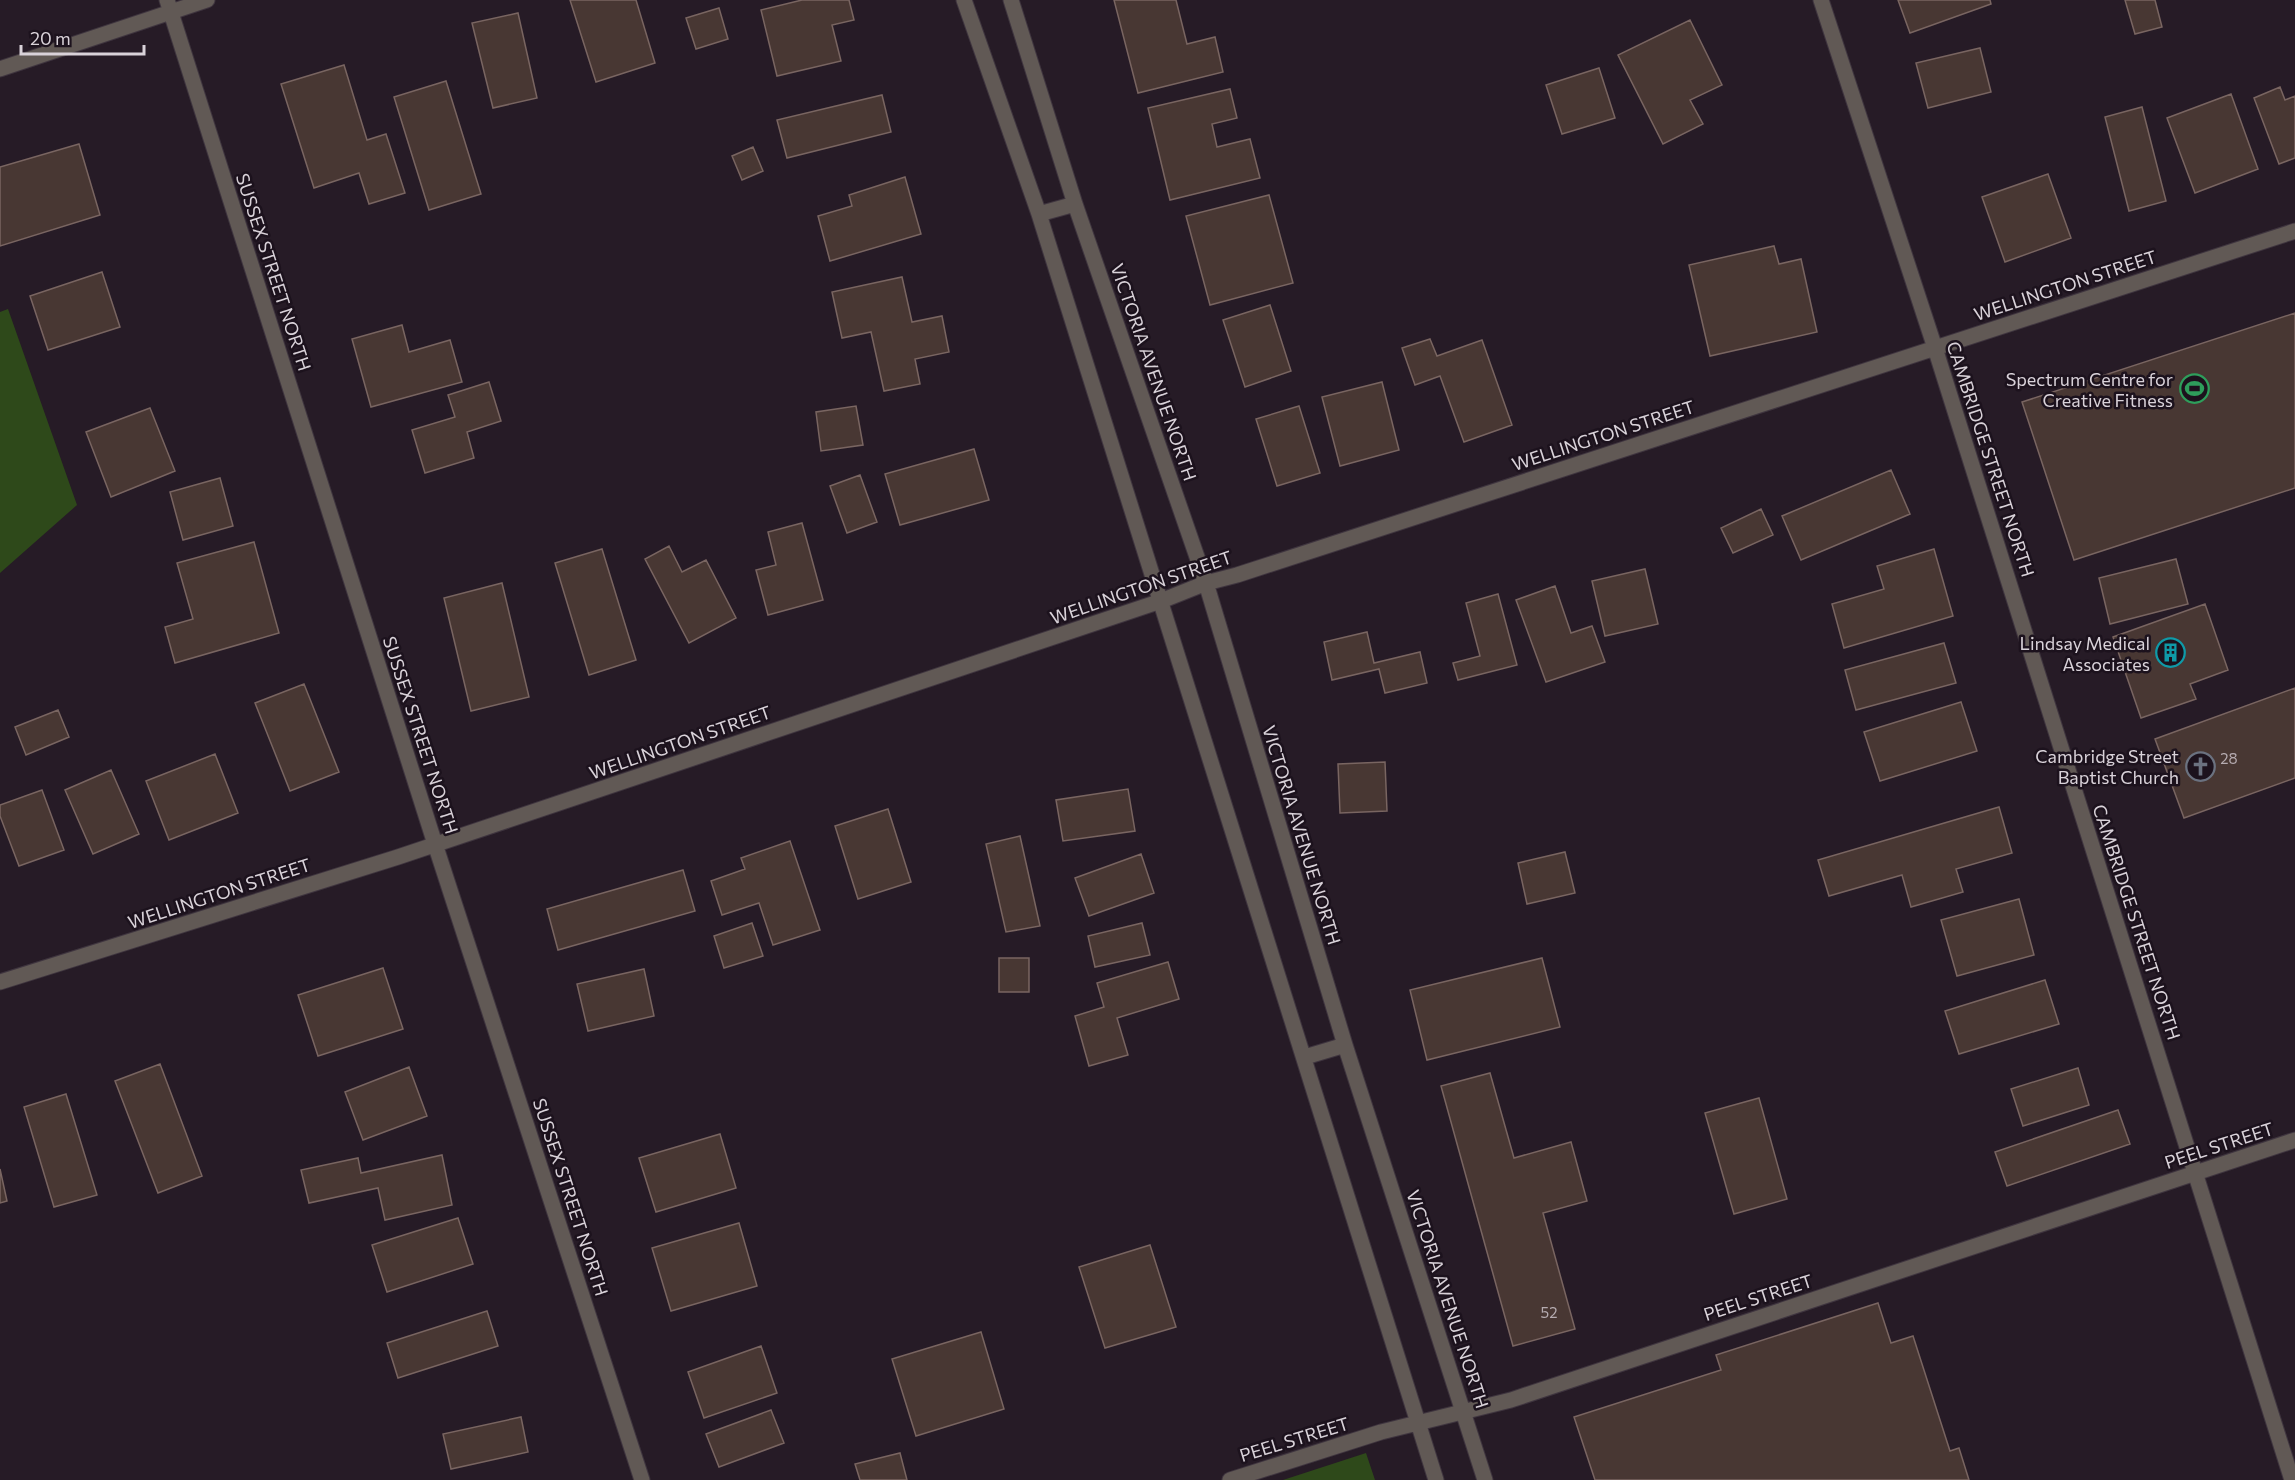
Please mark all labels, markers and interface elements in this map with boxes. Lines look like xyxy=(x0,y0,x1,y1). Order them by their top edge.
scale bar xyxy=(21,18,144,56)
text: 20 m xyxy=(30,27,71,49)
street label: SUSSEX STREET NORTH xyxy=(232,170,316,374)
street label: WELLINGTON STREET xyxy=(1971,245,2159,325)
street label: VICTORIA AVENUE NORTH xyxy=(1106,260,1202,484)
street label: CAMBRIDGE STREET NORTH xyxy=(1942,338,2040,580)
place label: Spectrum Centre for Creative Fitness xyxy=(2006,368,2173,411)
sports icon: Spectrum Centre for Creative Fitness xyxy=(2178,373,2210,405)
street label: WELLINGTON STREET xyxy=(1509,395,1697,475)
street label: WELLINGTON STREET xyxy=(1047,546,1235,628)
place label: Lindsay Medical Associates xyxy=(2020,632,2150,675)
street label: SUSSEX STREET NORTH xyxy=(379,633,463,837)
building icon: Lindsay Medical Associates xyxy=(2155,637,2187,669)
street label: WELLINGTON STREET xyxy=(586,701,774,783)
street label: VICTORIA AVENUE NORTH xyxy=(1258,723,1346,947)
place label: Cambridge Street Baptist Church xyxy=(2035,745,2179,788)
house number: 28 xyxy=(2220,749,2238,767)
church icon: Cambridge Street Baptist Church xyxy=(2184,750,2216,782)
street label: CAMBRIDGE STREET NORTH xyxy=(2088,801,2186,1043)
street label: WELLINGTON STREET xyxy=(125,853,313,933)
street label: SUSSEX STREET NORTH xyxy=(529,1095,613,1299)
street label: PEEL STREET xyxy=(2162,1117,2276,1173)
street label: VICTORIA AVENUE NORTH xyxy=(1402,1187,1494,1411)
street label: PEEL STREET xyxy=(1701,1269,1815,1325)
house number: 52 xyxy=(1541,1303,1557,1321)
street label: PEEL STREET xyxy=(1237,1412,1351,1466)

